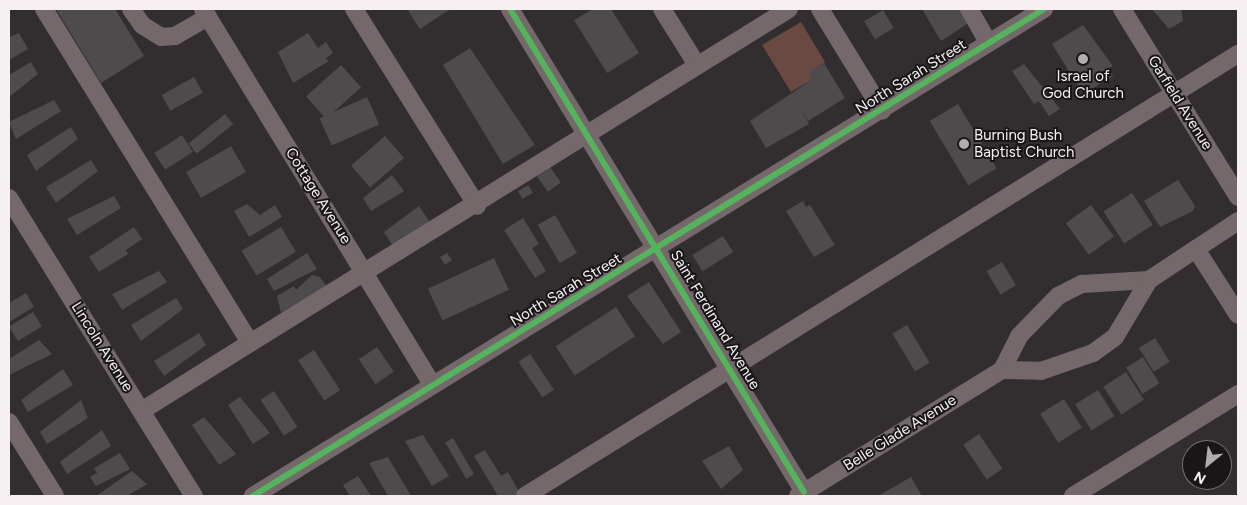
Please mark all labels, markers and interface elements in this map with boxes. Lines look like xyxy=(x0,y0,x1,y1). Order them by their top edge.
street label: North Sarah Street xyxy=(852,36,970,118)
marker: Israel of God Church xyxy=(1077,53,1089,65)
street label: Garfield Avenue xyxy=(1144,53,1216,153)
place label: Israel of God Church xyxy=(1042,67,1124,102)
place label: Burning Bush Baptist Church xyxy=(974,126,1074,161)
marker: Burning Bush Baptist Church xyxy=(958,138,970,150)
street label: Cottage Avenue xyxy=(281,145,355,247)
street label: Saint Ferdinand Avenue xyxy=(666,247,764,393)
street label: North Sarah Street xyxy=(507,250,625,330)
street label: Lincoln Avenue xyxy=(67,299,137,395)
street label: Belle Glade Avenue xyxy=(840,391,960,475)
north arrow xyxy=(1182,440,1232,490)
text: N xyxy=(1191,468,1209,488)

